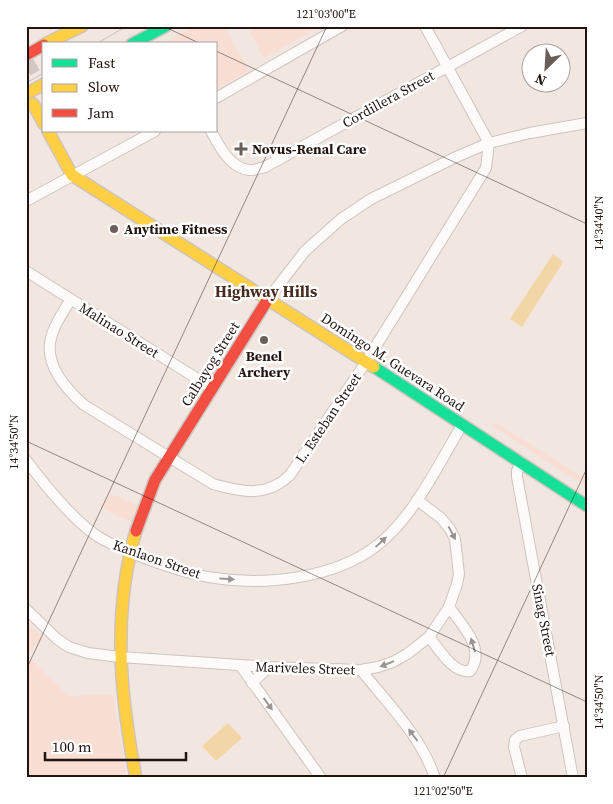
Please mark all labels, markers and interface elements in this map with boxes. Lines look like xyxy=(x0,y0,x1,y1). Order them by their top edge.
text: 121°03'00"E xyxy=(296,6,356,22)
legend xyxy=(42,42,218,132)
north arrow xyxy=(520,42,570,92)
text: Fast xyxy=(88,52,115,73)
street label: Cordillera Street xyxy=(338,65,438,133)
text: N xyxy=(532,69,549,91)
text: Slow xyxy=(88,76,120,97)
text: Jam xyxy=(87,102,115,123)
place label: Novus-Renal Care xyxy=(252,139,366,159)
marker: Novus-Renal Care xyxy=(234,142,248,156)
text: 14°34'40"N xyxy=(591,195,607,251)
place label: Anytime Fitness xyxy=(124,219,228,239)
marker: Anytime Fitness xyxy=(108,223,120,235)
district label: Highway Hills xyxy=(215,280,317,302)
street label: Malinao Street xyxy=(75,298,163,363)
street label: Domingo M. Guevara Road xyxy=(317,308,469,416)
street label: Calbayog Street xyxy=(176,317,244,410)
marker: Benel Archery xyxy=(258,334,270,346)
place label: Benel Archery xyxy=(238,346,291,382)
street label: L. Esteban Street xyxy=(290,369,366,467)
text: 14°34'50"N xyxy=(6,414,22,470)
one-way arrow xyxy=(448,526,456,541)
street label: Kanlaon Street xyxy=(110,535,204,583)
one-way arrow xyxy=(375,536,387,548)
one-way arrow xyxy=(220,576,236,584)
street label: Sinag Street xyxy=(527,582,561,658)
one-way arrow xyxy=(469,637,477,653)
street label: Mariveles Street xyxy=(255,656,356,680)
one-way arrow xyxy=(380,660,394,668)
text: 14°34'50"N xyxy=(591,674,607,730)
one-way arrow xyxy=(263,698,273,711)
one-way arrow xyxy=(408,728,418,742)
scale bar xyxy=(45,729,186,761)
text: 100 m xyxy=(52,736,92,757)
text: 121°02'50"E xyxy=(413,783,473,799)

